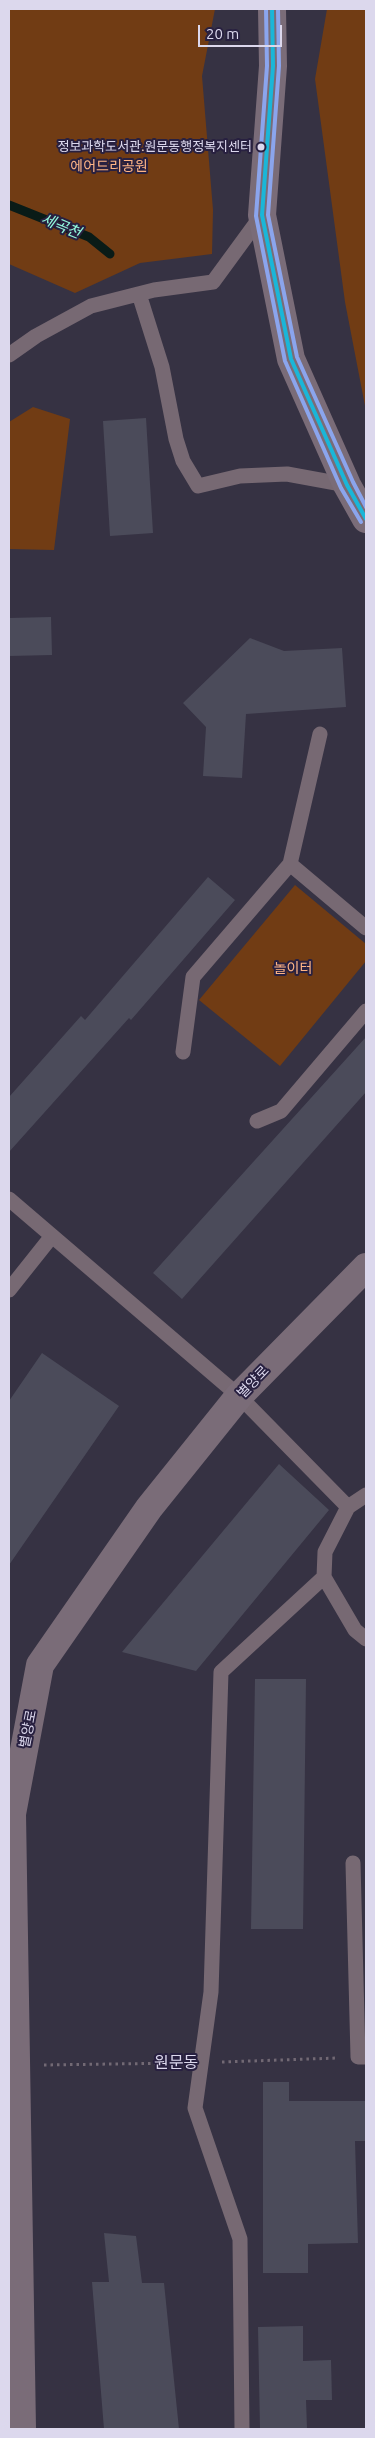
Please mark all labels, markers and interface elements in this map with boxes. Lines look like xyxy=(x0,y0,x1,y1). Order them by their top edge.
scale bar xyxy=(200,15,284,47)
text: 20 m xyxy=(206,25,239,42)
place label: 정보과학도서관.원문동행정복지센터 xyxy=(57,139,252,155)
marker: 정보과학도서관.원문동행정복지센터 xyxy=(256,142,266,152)
park label: 에어드리공원 xyxy=(70,158,148,174)
water label: 세곡천 xyxy=(38,210,84,242)
park label: 놀이터 xyxy=(274,960,312,976)
street label: 별양로 xyxy=(234,1362,272,1402)
street label: 별양로 xyxy=(16,1708,40,1750)
district label: 원문동 xyxy=(154,2053,198,2073)

